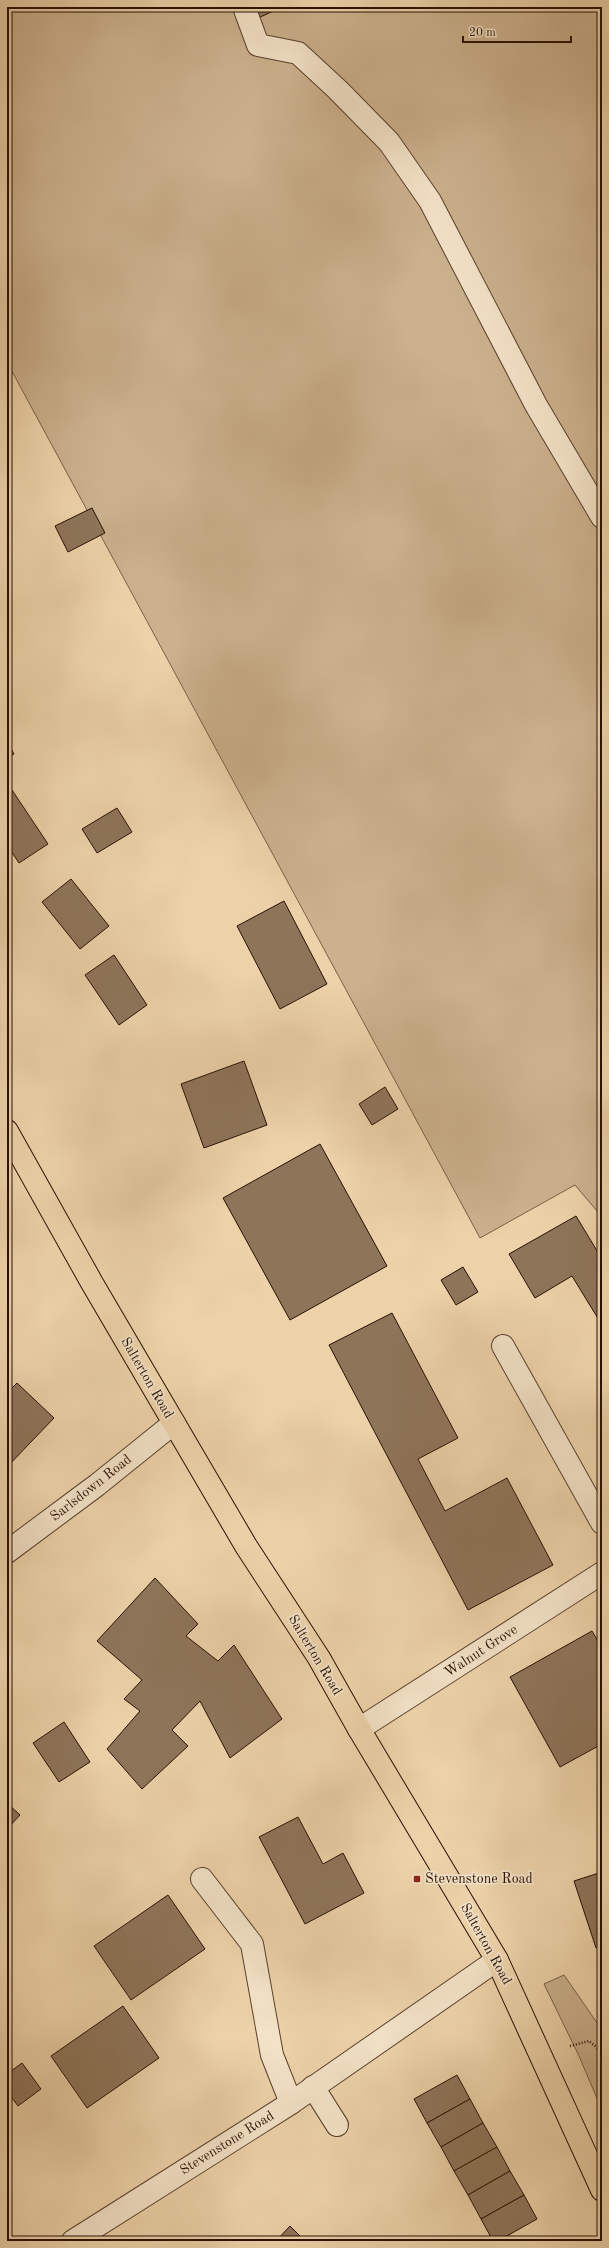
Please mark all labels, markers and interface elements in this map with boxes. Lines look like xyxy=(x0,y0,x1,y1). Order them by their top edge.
scale bar xyxy=(463,18,571,44)
text: 20 m xyxy=(469,27,496,39)
street label: Salterton Road xyxy=(118,1335,176,1421)
street label: Sarlsdown Road xyxy=(48,1452,134,1524)
street label: Salterton Road xyxy=(286,1612,344,1698)
street label: Walnut Grove xyxy=(442,1622,520,1680)
place label: Stevenstone Road xyxy=(425,1872,533,1886)
marker: Stevenstone Road xyxy=(412,1874,422,1884)
street label: Salterton Road xyxy=(458,1901,514,1987)
street label: Stevenstone Road xyxy=(178,2108,276,2178)

